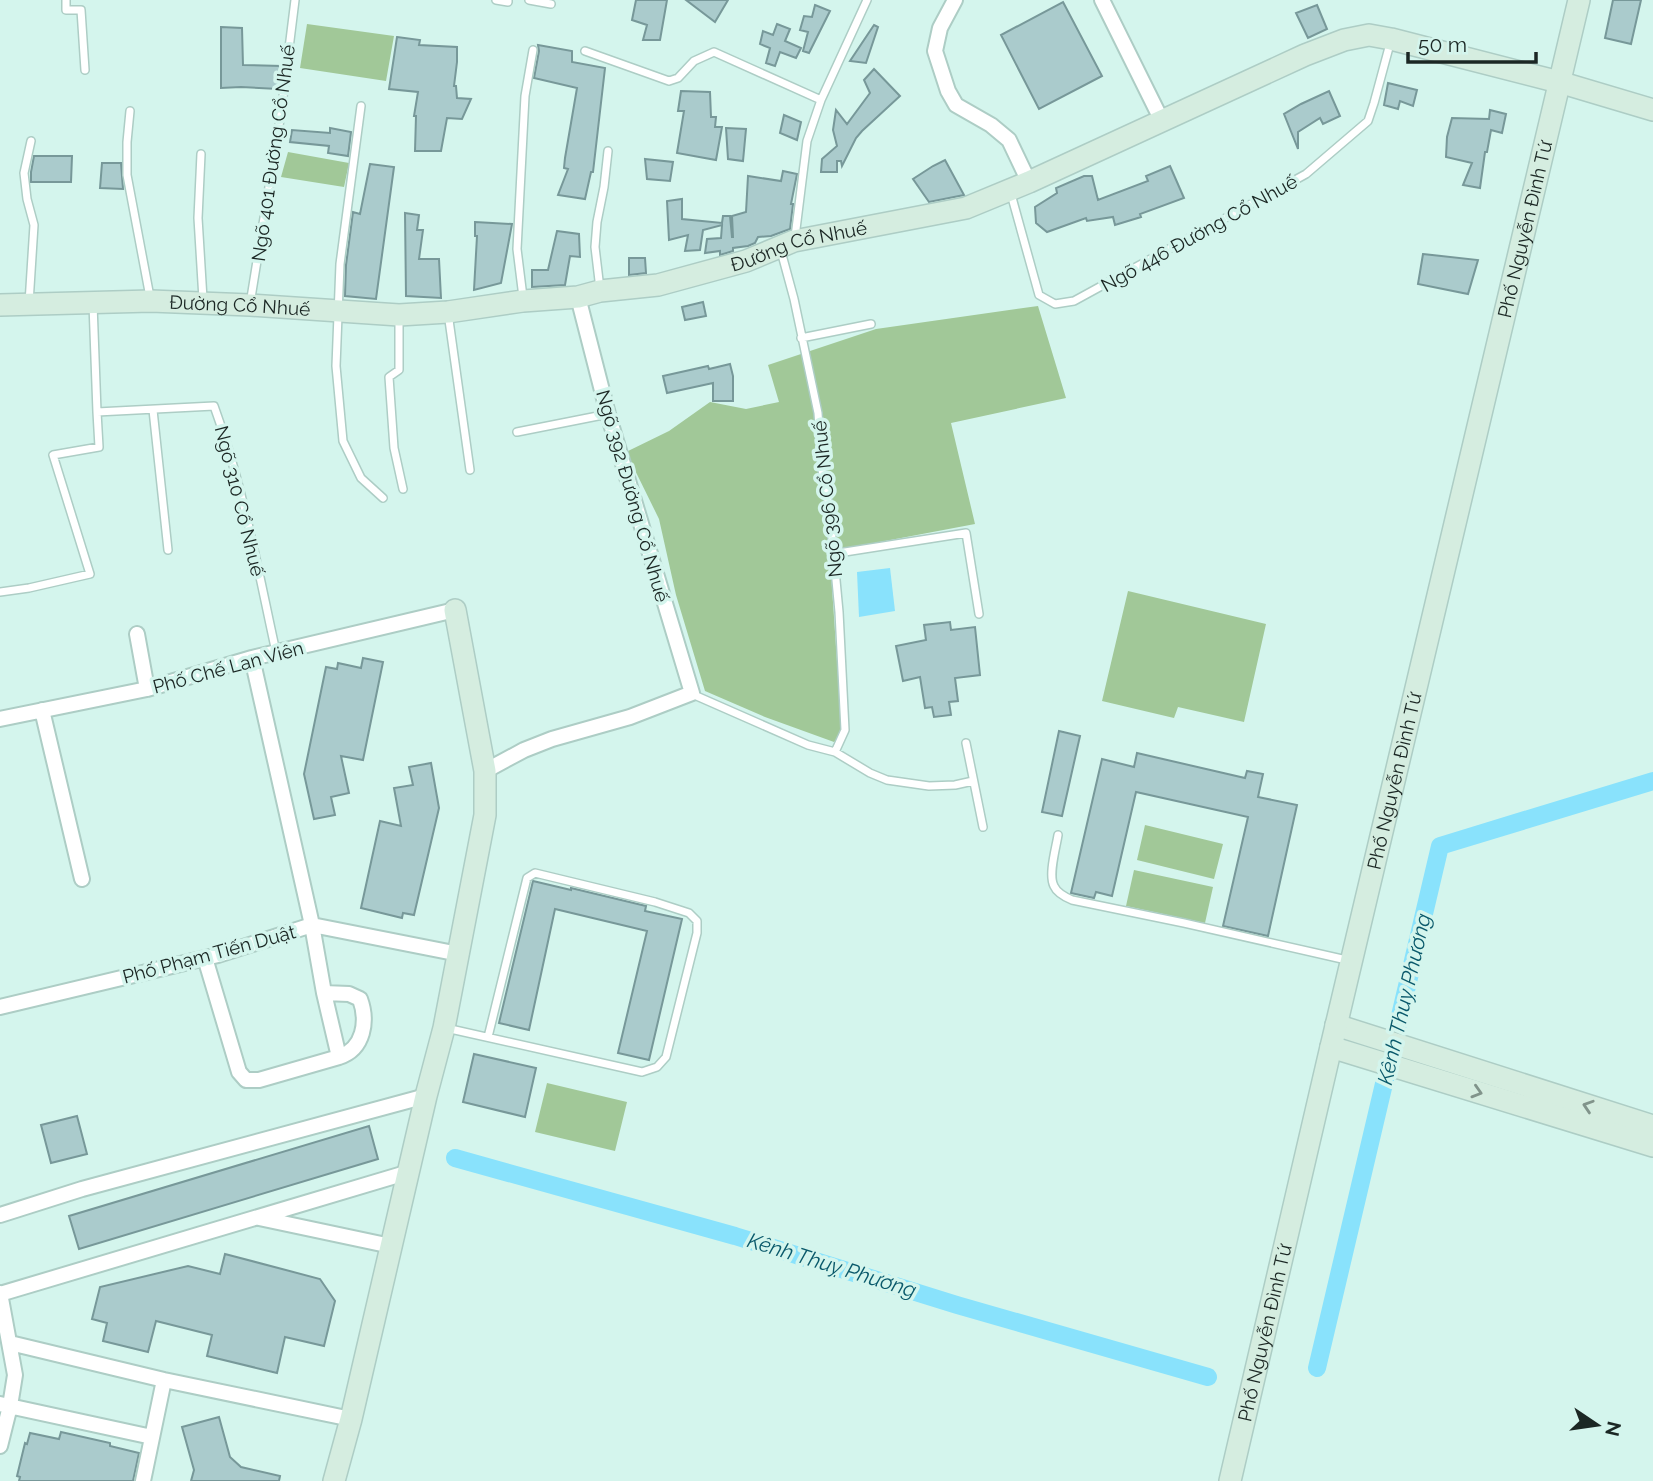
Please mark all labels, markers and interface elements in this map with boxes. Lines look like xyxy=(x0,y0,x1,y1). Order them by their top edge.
scale bar xyxy=(1408,21,1536,65)
text: 50 m xyxy=(1418,32,1467,57)
street label: Ngõ 401 Đường Cổ Nhuế xyxy=(247,43,299,263)
street label: Phố Nguyễn Đình Tứ xyxy=(1493,138,1556,320)
street label: Ngõ 446 Đường Cổ Nhuế xyxy=(1097,170,1301,296)
street label: Đường Cổ Nhuế xyxy=(728,216,869,276)
street label: Đường Cổ Nhuế xyxy=(169,291,311,320)
street label: Ngõ 392 Đường Cổ Nhuế xyxy=(592,387,674,605)
street label: Ngõ 396 Cổ Nhuế xyxy=(808,420,846,578)
street label: Ngõ 310 Cổ Nhuế xyxy=(211,423,269,579)
street label: Phố Chế Lan Viên xyxy=(150,636,306,698)
street label: Phố Nguyễn Đình Tứ xyxy=(1362,690,1426,872)
water label: Kênh Thuỵ Phương xyxy=(1372,911,1436,1087)
street label: Phố Phạm Tiến Duật xyxy=(120,920,299,988)
one-way arrow xyxy=(1471,1083,1483,1098)
one-way arrow xyxy=(1582,1099,1594,1114)
water label: Kênh Thuỵ Phương xyxy=(745,1227,919,1303)
street label: Phố Nguyễn Đình Tứ xyxy=(1233,1242,1296,1424)
north arrow xyxy=(1562,1390,1632,1460)
text: N xyxy=(1601,1419,1626,1438)

